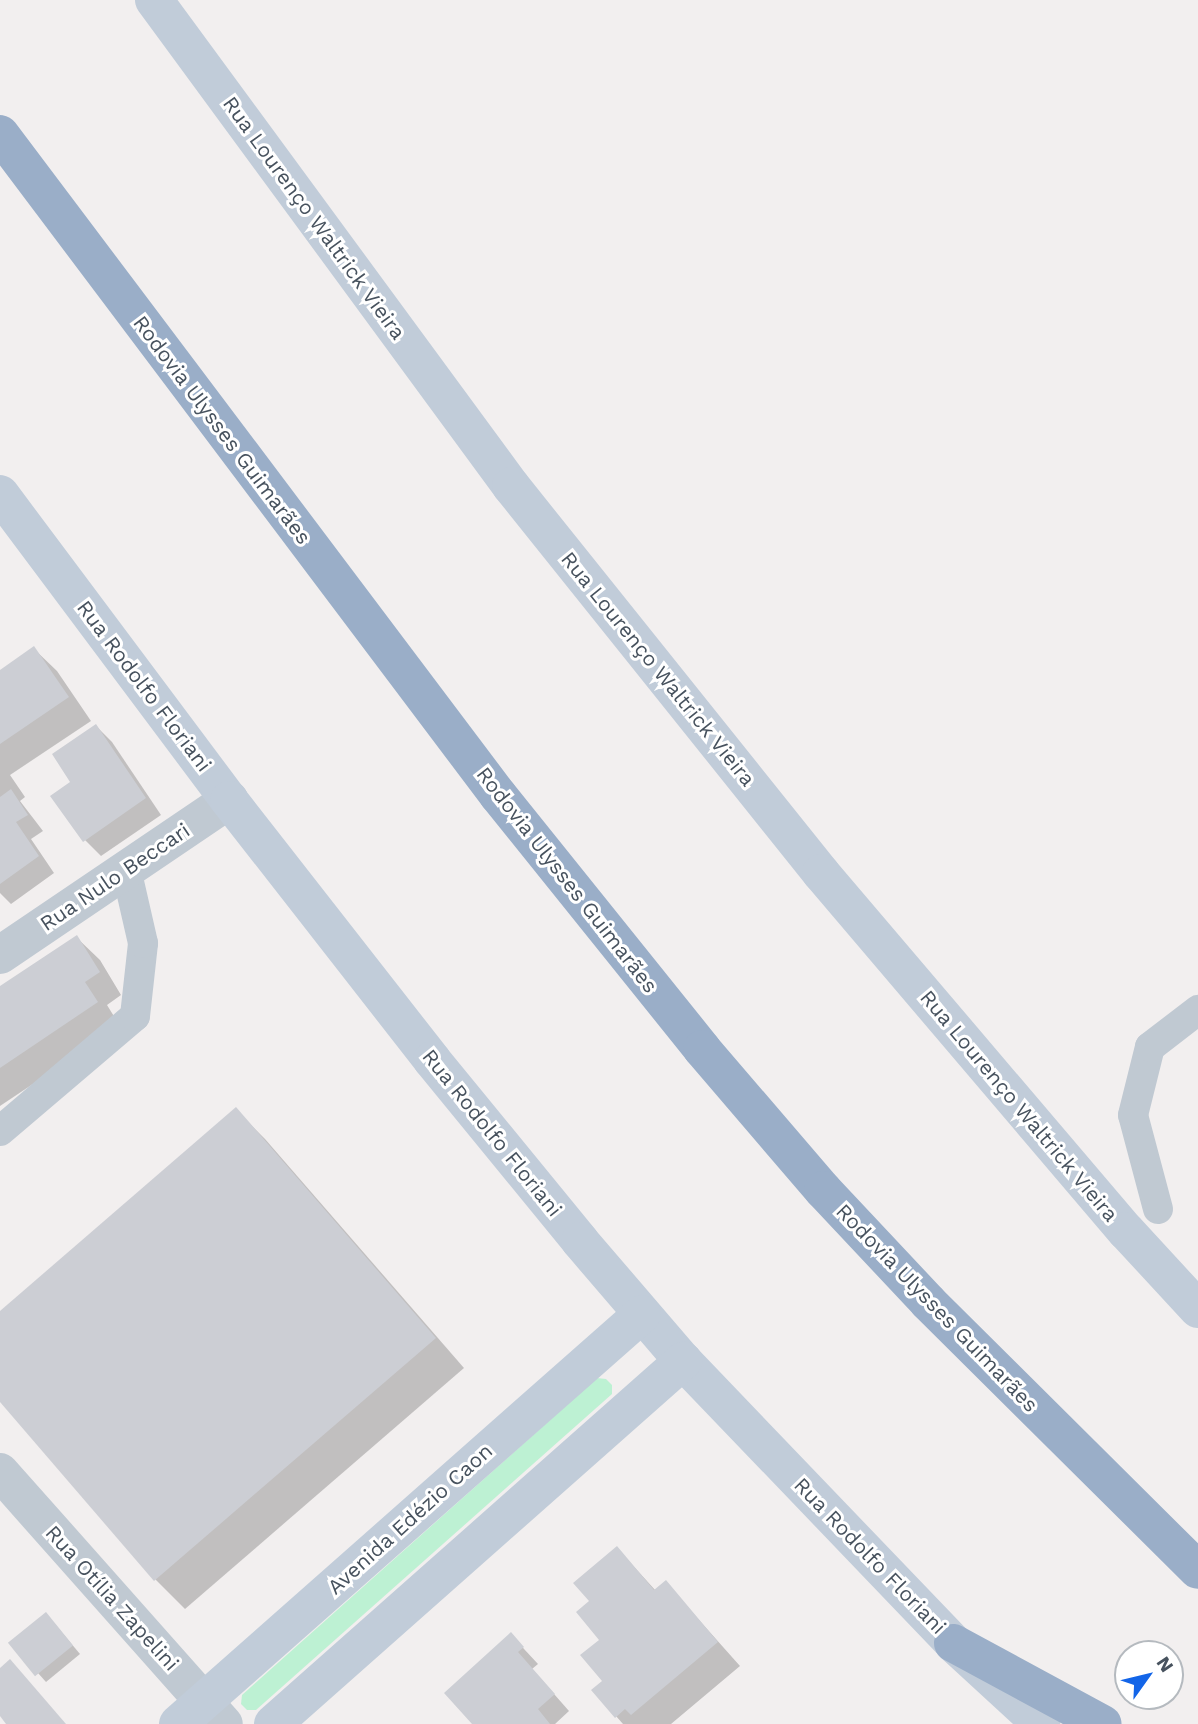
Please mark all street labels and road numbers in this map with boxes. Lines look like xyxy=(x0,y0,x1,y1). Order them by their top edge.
street label: Rua Lourenço Waltrick Vieira xyxy=(217,91,411,345)
street label: Rodovia Ulysses Guimarães xyxy=(128,311,316,549)
street label: Rua Lourenço Waltrick Vieira xyxy=(555,546,761,792)
street label: Rua Rodolfo Floriani xyxy=(71,595,217,777)
street label: Rodovia Ulysses Guimarães xyxy=(471,762,663,998)
street label: Rua Nulo Beccari xyxy=(35,817,195,937)
street label: Rua Lourenço Waltrick Vieira xyxy=(914,984,1124,1228)
street label: Rua Rodolfo Floriani xyxy=(417,1044,567,1222)
street label: Rodovia Ulysses Guimarães xyxy=(831,1198,1043,1418)
street label: Avenida Edézio Caon xyxy=(322,1438,498,1600)
street label: Rua Rodolfo Floriani xyxy=(789,1472,951,1640)
street label: Rua Otília Zapelini xyxy=(40,1520,184,1676)

